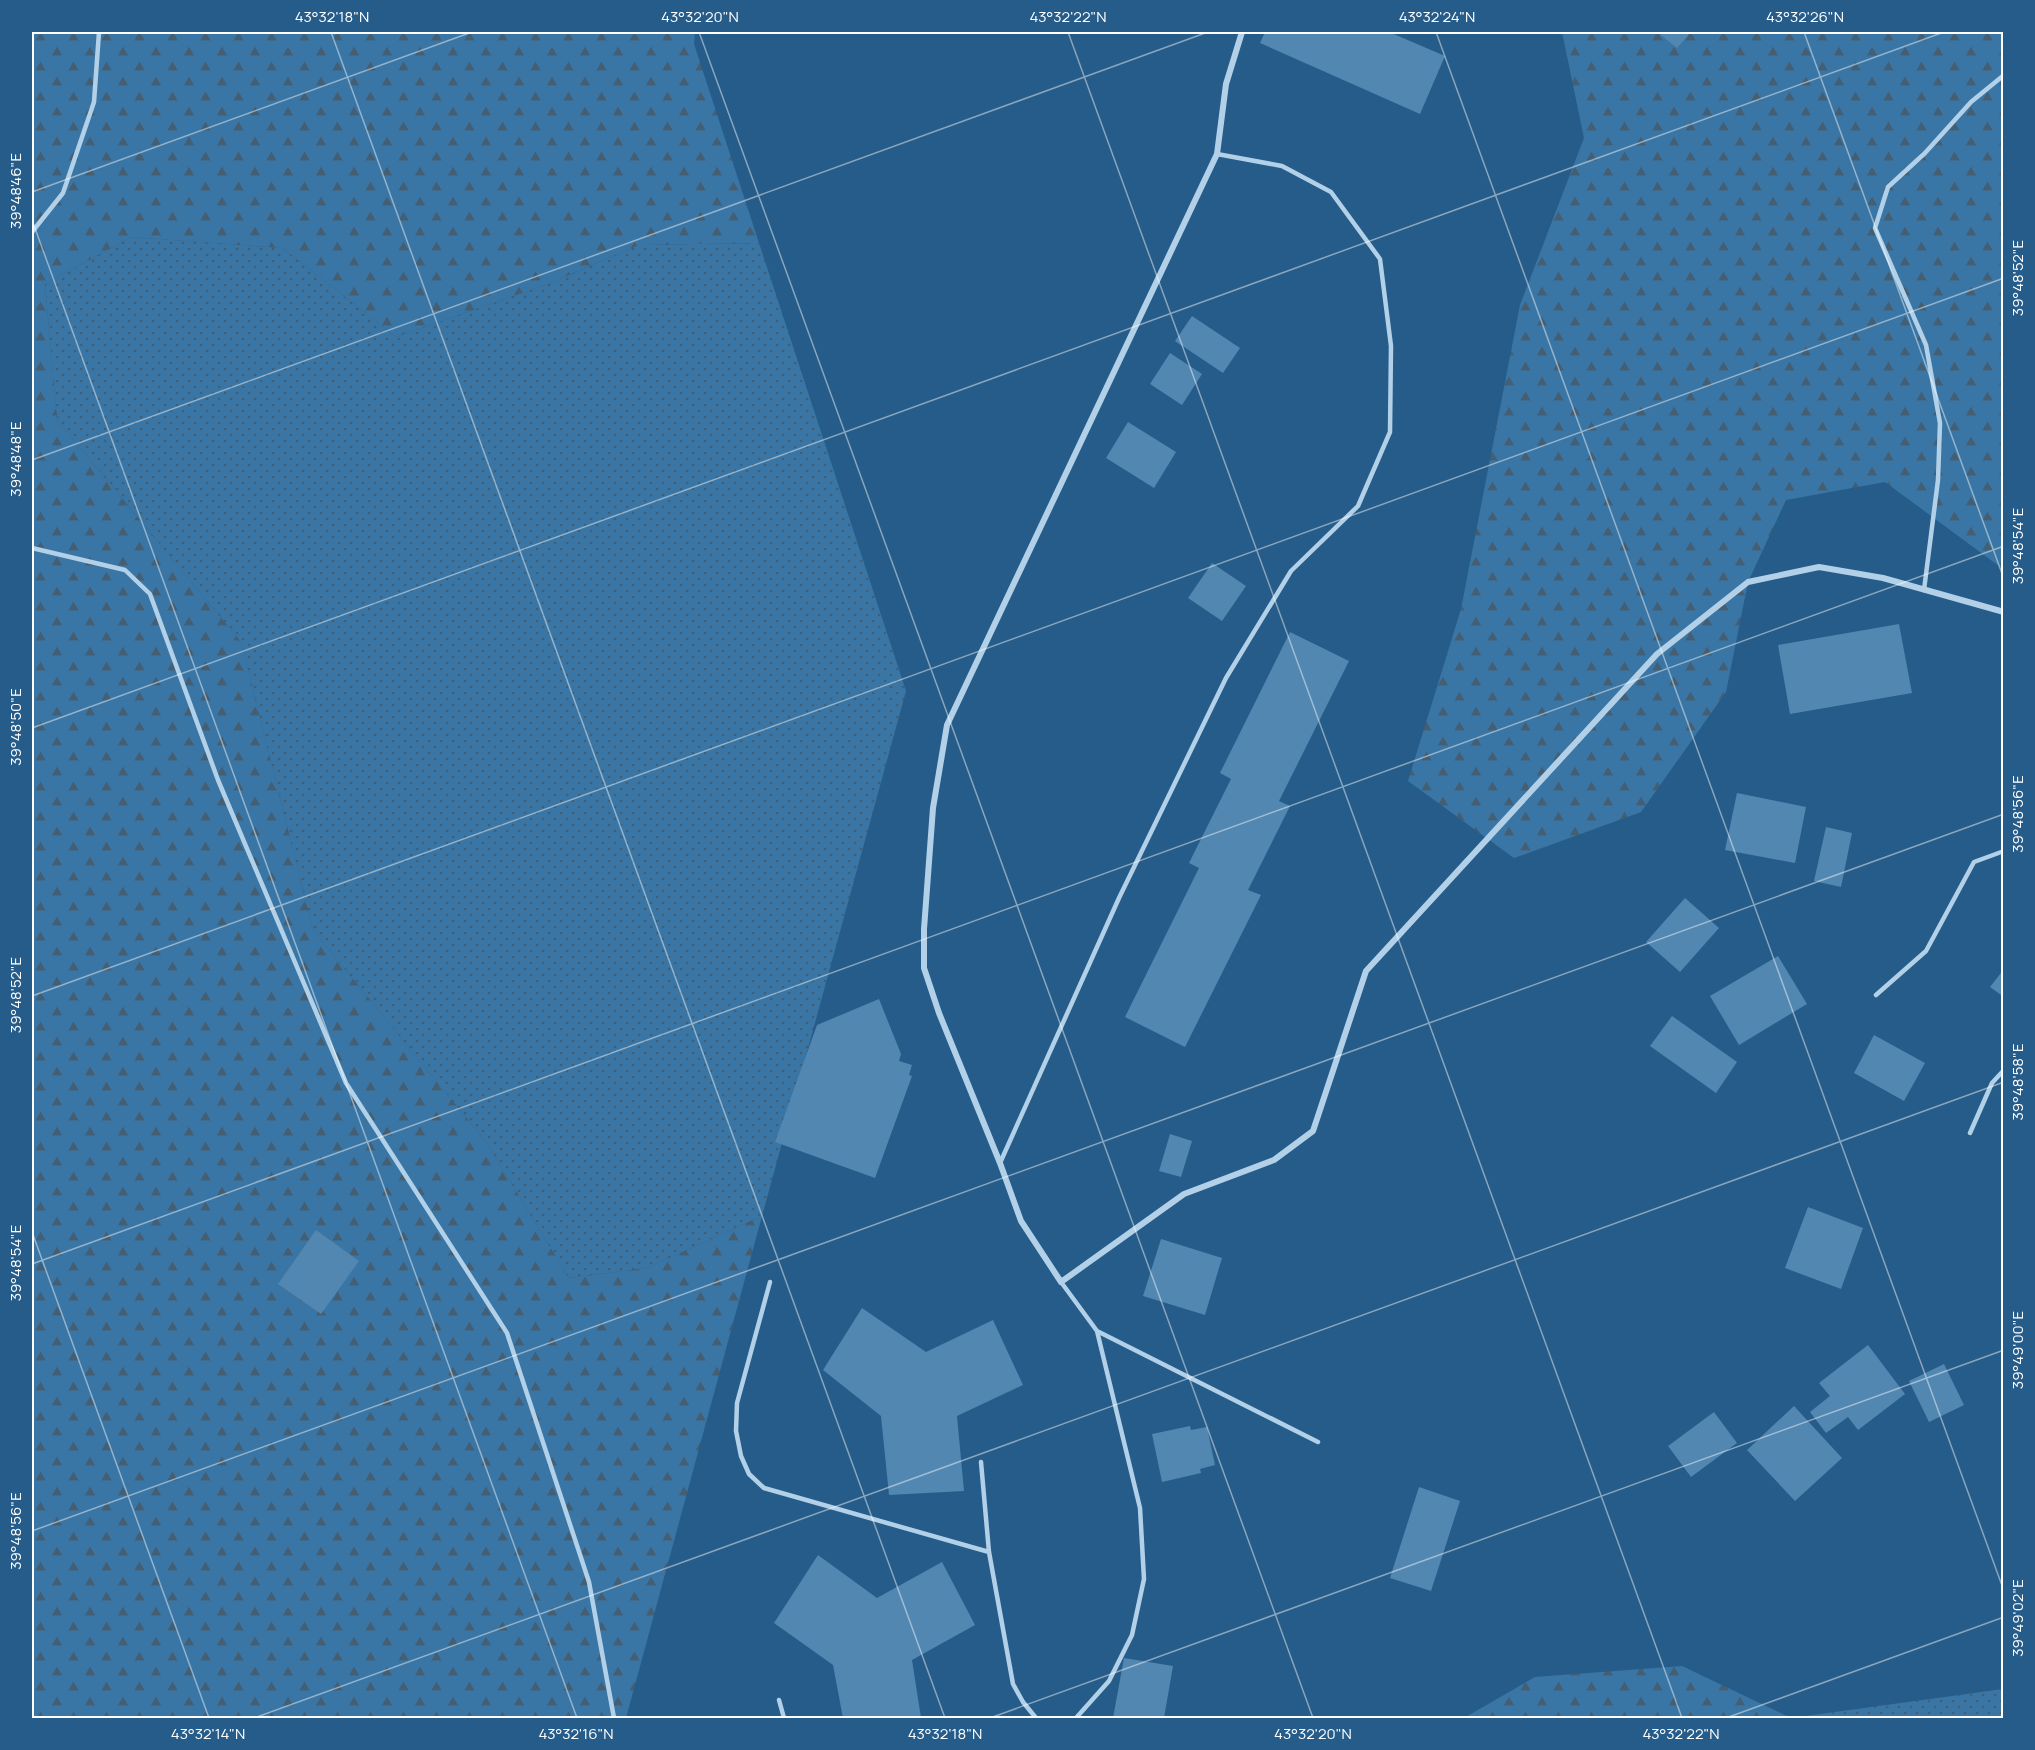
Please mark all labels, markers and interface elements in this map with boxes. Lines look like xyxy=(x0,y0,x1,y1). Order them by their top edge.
text: 43°32'18"N xyxy=(295,6,369,27)
text: 43°32'20"N xyxy=(661,6,739,27)
text: 43°32'22"N xyxy=(1029,6,1107,27)
text: 43°32'24"N xyxy=(1399,6,1475,27)
text: 43°32'26"N xyxy=(1766,6,1844,27)
text: 39°48'46"E xyxy=(5,153,26,229)
text: 39°48'52"E xyxy=(2007,240,2028,316)
text: 39°48'48"E xyxy=(5,421,26,497)
text: 39°48'54"E xyxy=(2007,508,2028,584)
text: 39°48'50"E xyxy=(5,688,26,766)
text: 39°48'56"E xyxy=(2007,775,2028,853)
text: 39°48'52"E xyxy=(5,957,26,1033)
text: 39°48'58"E xyxy=(2007,1044,2028,1120)
text: 39°48'54"E xyxy=(5,1225,26,1301)
text: 39°49'00"E xyxy=(2007,1311,2028,1389)
text: 39°48'56"E xyxy=(5,1492,26,1570)
text: 39°49'02"E xyxy=(2007,1579,2028,1657)
text: 43°32'14"N xyxy=(171,1723,245,1744)
text: 43°32'16"N xyxy=(538,1723,614,1744)
text: 43°32'18"N xyxy=(908,1723,982,1744)
text: 43°32'20"N xyxy=(1274,1723,1352,1744)
text: 43°32'22"N xyxy=(1642,1723,1720,1744)

